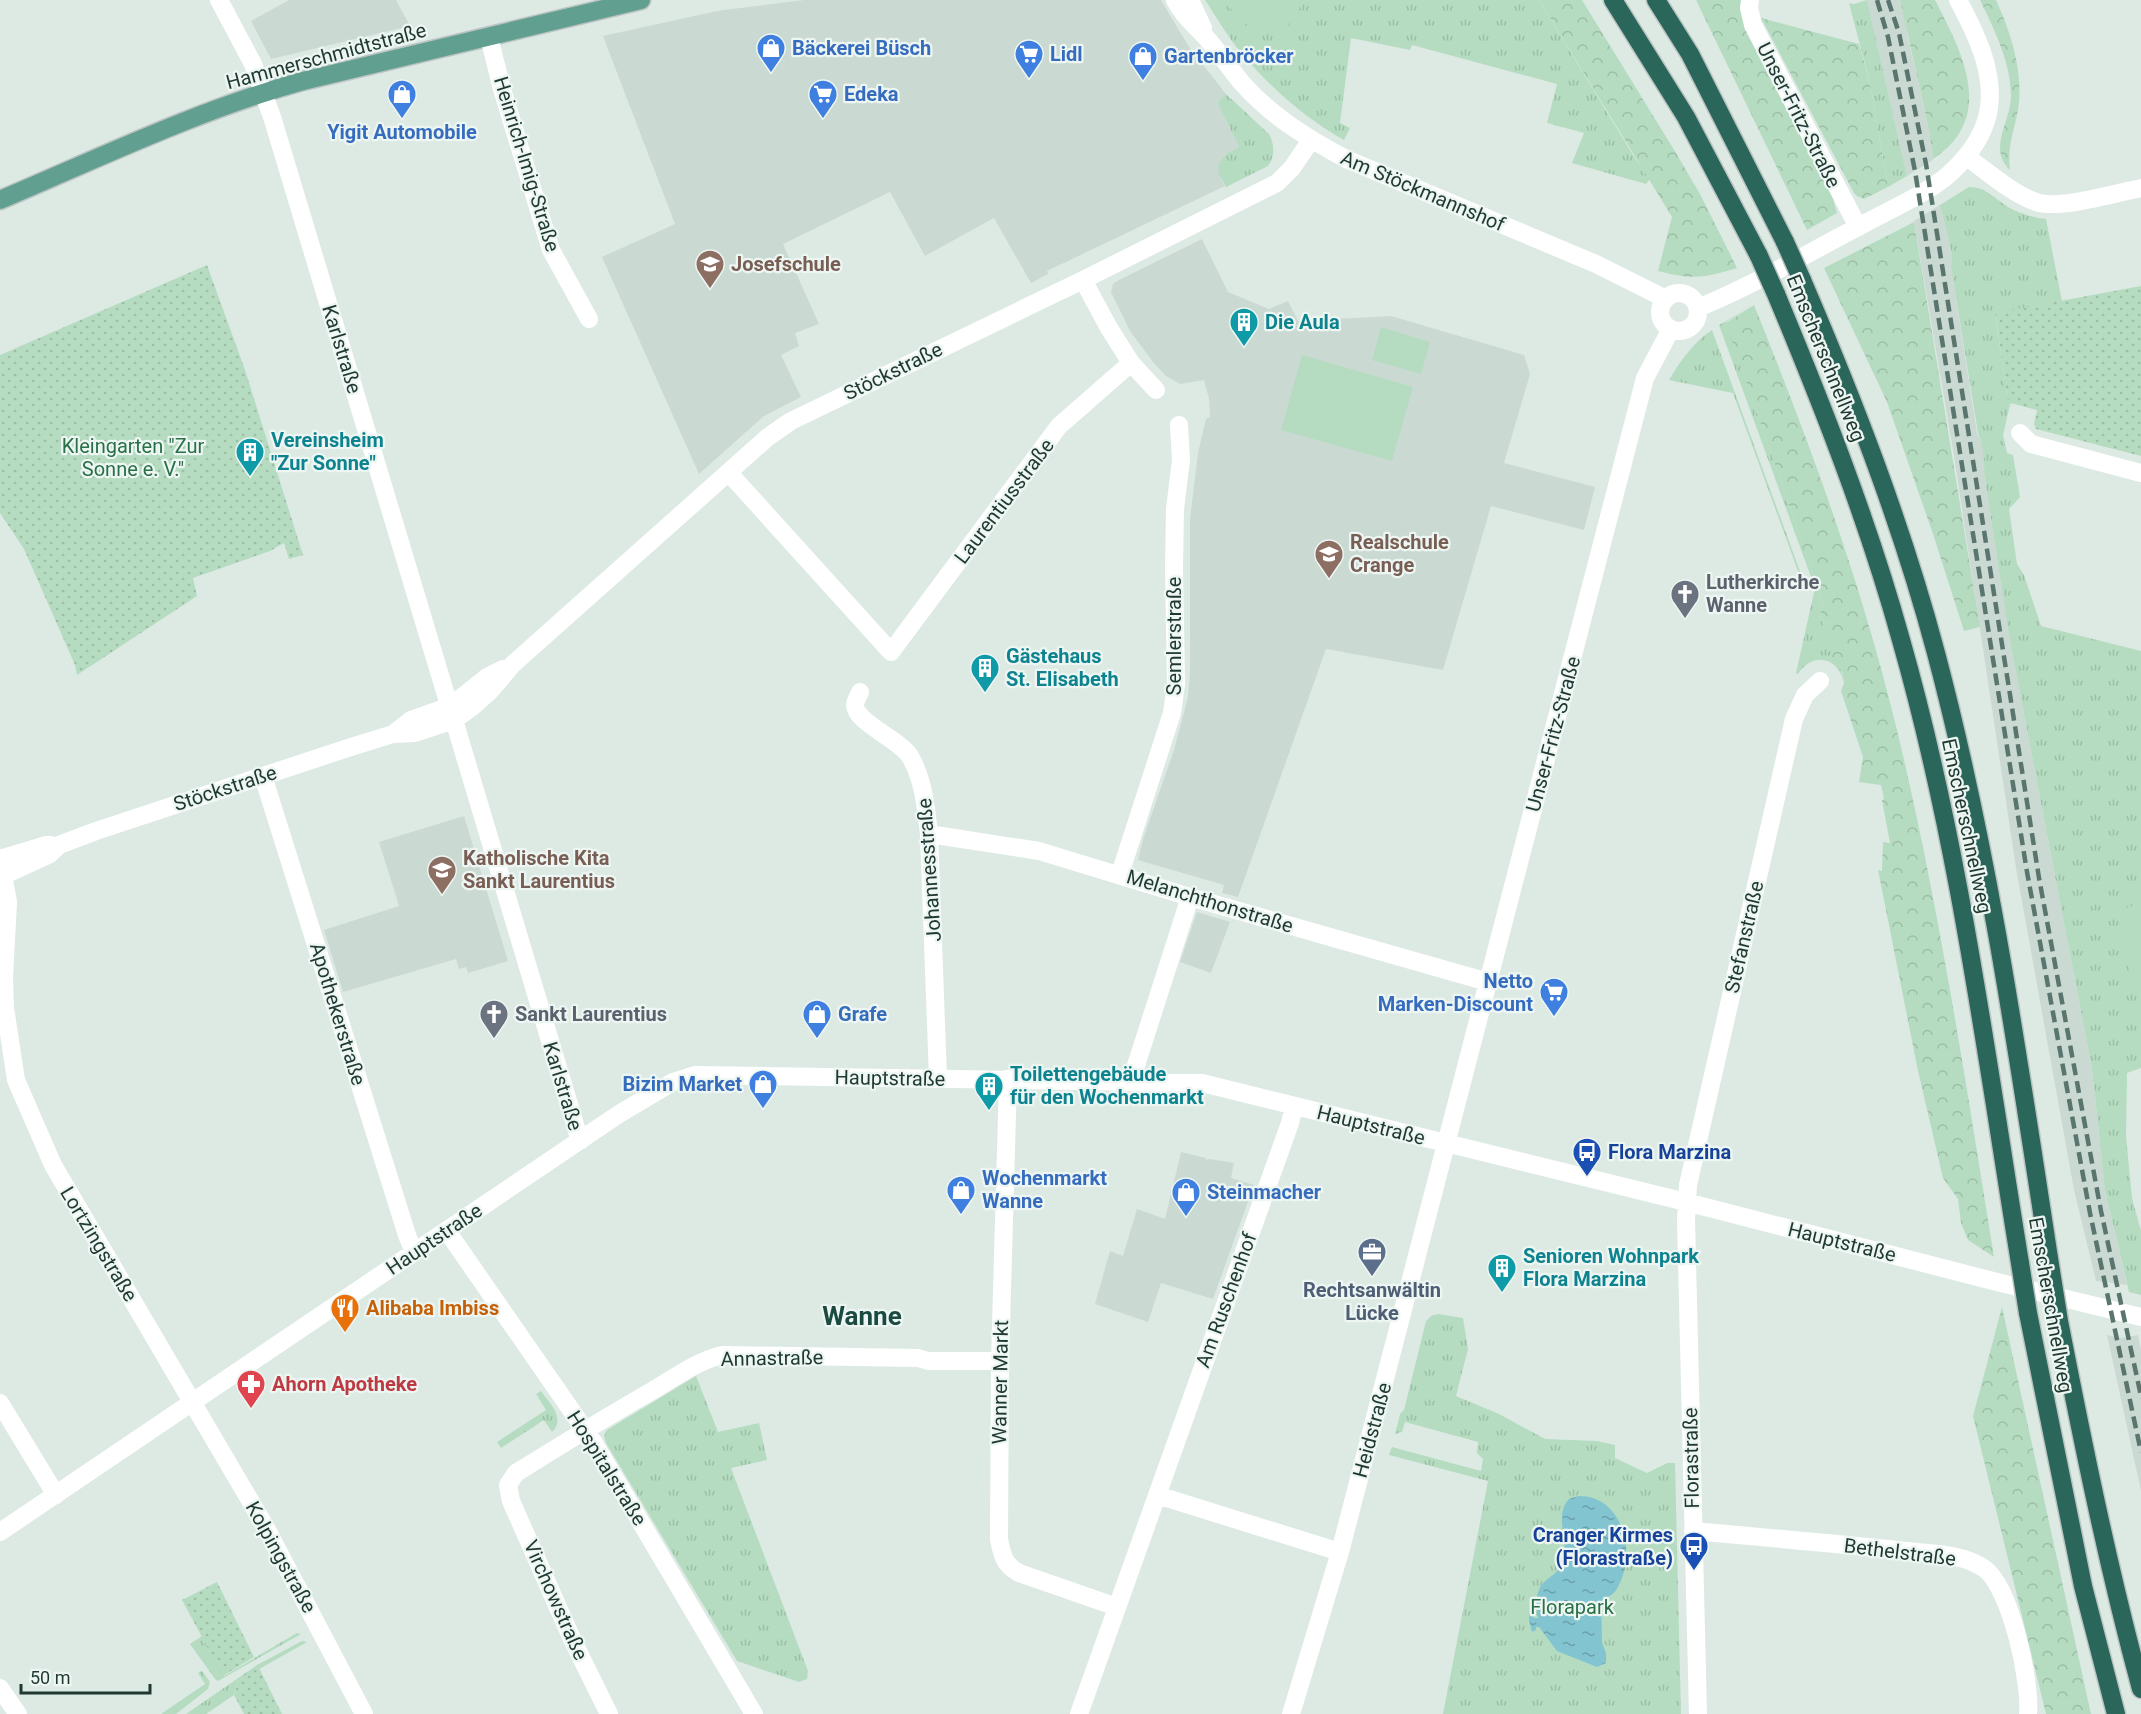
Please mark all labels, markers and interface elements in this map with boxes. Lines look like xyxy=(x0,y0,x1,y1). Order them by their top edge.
street label: Hammerschmidtstraße xyxy=(223,18,429,94)
shop icon: Bäckerei Büsch xyxy=(755,32,787,74)
place label: Bäckerei Büsch xyxy=(792,36,931,60)
supermarket icon: Lidl xyxy=(1013,38,1045,80)
street label: Unser-Fritz-Straße xyxy=(1752,38,1846,192)
shop icon: Gartenbröcker xyxy=(1127,40,1159,82)
place label: Lidl xyxy=(1050,42,1083,66)
place label: Gartenbröcker xyxy=(1164,44,1294,68)
street label: Heinrich-Imig-Straße xyxy=(489,73,565,255)
shop icon: Yigit Automobile xyxy=(386,78,418,120)
supermarket icon: Edeka xyxy=(807,78,839,120)
place label: Edeka xyxy=(844,82,899,106)
place label: Yigit Automobile xyxy=(327,120,477,144)
street label: Am Stöckmannshof xyxy=(1337,146,1509,236)
school or university icon: Josefschule xyxy=(694,248,726,290)
place label: Josefschule xyxy=(731,252,841,276)
street label: Emscherschnellweg xyxy=(1782,271,1870,445)
street label: Karlstraße xyxy=(317,302,367,396)
building icon: Die Aula xyxy=(1228,306,1260,348)
place label: Die Aula xyxy=(1265,310,1340,334)
street label: Stöckstraße xyxy=(840,337,946,405)
place label: Vereinsheim "Zur Sonne" xyxy=(271,428,384,475)
park label: Kleingarten "Zur Sonne e. V." xyxy=(62,434,204,481)
street label: Laurentiusstraße xyxy=(949,434,1059,568)
building icon: Vereinsheim "Zur Sonne" xyxy=(234,436,266,478)
place label: Realschule Crange xyxy=(1350,530,1449,577)
school or university icon: Realschule Crange xyxy=(1313,538,1345,580)
place label: Lutherkirche Wanne xyxy=(1706,570,1820,617)
street label: Semlerstraße xyxy=(1162,577,1186,695)
church icon: Lutherkirche Wanne xyxy=(1669,578,1701,620)
place label: Gästehaus St. Elisabeth xyxy=(1006,644,1119,691)
building icon: Gästehaus St. Elisabeth xyxy=(969,652,1001,694)
street label: Unser-Fritz-Straße xyxy=(1521,654,1585,814)
street label: Emscherschnellweg xyxy=(1937,736,1997,916)
street label: Stöckstraße xyxy=(170,760,280,816)
street label: Johannesstraße xyxy=(912,797,946,943)
place label: Katholische Kita Sankt Laurentius xyxy=(463,846,615,893)
school or university icon: Katholische Kita Sankt Laurentius xyxy=(426,854,458,896)
street label: Melanchthonstraße xyxy=(1124,864,1296,938)
street label: Stefanstraße xyxy=(1719,879,1769,995)
street label: Apothekerstraße xyxy=(305,940,371,1088)
place label: Netto Marken-Discount xyxy=(1378,969,1533,1016)
supermarket icon: Netto Marken-Discount xyxy=(1538,976,1570,1018)
church icon: Sankt Laurentius xyxy=(478,998,510,1040)
shop icon: Grafe xyxy=(801,998,833,1040)
place label: Sankt Laurentius xyxy=(515,1002,667,1026)
place label: Grafe xyxy=(838,1002,887,1026)
street label: Karlstraße xyxy=(538,1039,588,1133)
place label: Toilettengebäude für den Wochenmarkt xyxy=(1010,1062,1204,1109)
street label: Hauptstraße xyxy=(835,1065,945,1091)
shop icon: Bizim Market xyxy=(747,1068,779,1110)
building icon: Toilettengebäude für den Wochenmarkt xyxy=(973,1070,1005,1112)
place label: Bizim Market xyxy=(623,1072,742,1096)
street label: Hauptstraße xyxy=(1314,1100,1428,1150)
bus stop icon: Flora Marzina xyxy=(1571,1136,1603,1178)
place label: Flora Marzina xyxy=(1608,1140,1731,1164)
place label: Wochenmarkt Wanne xyxy=(982,1166,1107,1213)
shop icon: Wochenmarkt Wanne xyxy=(945,1174,977,1216)
shop icon: Steinmacher xyxy=(1170,1176,1202,1218)
place label: Steinmacher xyxy=(1207,1180,1322,1204)
street label: Lortzingstraße xyxy=(55,1182,143,1306)
street label: Hauptstraße xyxy=(381,1198,487,1280)
street label: Emscherschnellweg xyxy=(2024,1215,2078,1395)
street label: Hauptstraße xyxy=(1785,1217,1899,1267)
street label: Am Ruschenhof xyxy=(1190,1229,1262,1371)
office icon: Rechtsanwältin Lücke xyxy=(1356,1236,1388,1278)
place label: Senioren Wohnpark Flora Marzina xyxy=(1523,1244,1699,1291)
building icon: Senioren Wohnpark Flora Marzina xyxy=(1486,1252,1518,1294)
place label: Rechtsanwältin Lücke xyxy=(1303,1278,1441,1325)
restaurant icon: Alibaba Imbiss xyxy=(329,1292,361,1334)
place label: Alibaba Imbiss xyxy=(366,1296,499,1320)
district label: Wanne xyxy=(822,1301,902,1331)
street label: Wanner Markt xyxy=(987,1320,1013,1444)
street label: Annastraße xyxy=(720,1345,824,1371)
pharmacy icon: Ahorn Apotheke xyxy=(235,1368,267,1410)
place label: Ahorn Apotheke xyxy=(272,1372,417,1396)
street label: Heidstraße xyxy=(1348,1380,1396,1480)
street label: Hospitalstraße xyxy=(562,1406,652,1530)
street label: Florastraße xyxy=(1678,1407,1704,1509)
street label: Kolpingstraße xyxy=(241,1497,321,1617)
place label: Cranger Kirmes (Florastraße) xyxy=(1533,1523,1673,1570)
bus stop icon: Cranger Kirmes (Florastraße) xyxy=(1678,1530,1710,1572)
street label: Bethelstraße xyxy=(1843,1533,1957,1571)
street label: Virchowstraße xyxy=(519,1536,593,1664)
park label: Florapark xyxy=(1530,1595,1615,1619)
scale bar xyxy=(21,1657,150,1695)
text: 50 m xyxy=(30,1667,70,1688)

